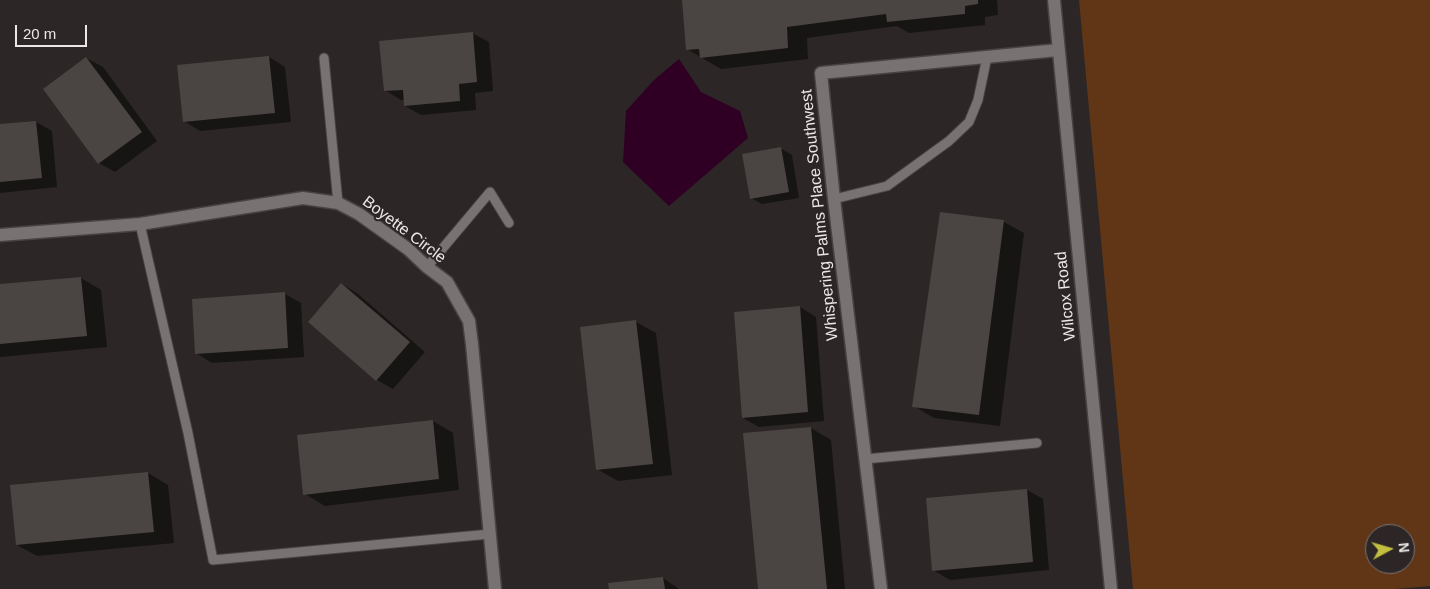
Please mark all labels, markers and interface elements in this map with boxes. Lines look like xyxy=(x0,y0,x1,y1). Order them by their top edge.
scale bar xyxy=(18,15,90,47)
text: 20 m xyxy=(23,25,56,42)
street label: Whispering Palms Place Southwest xyxy=(797,88,843,342)
street label: Boyette Circle xyxy=(358,192,450,268)
street label: Wilcox Road xyxy=(1052,250,1080,342)
north arrow xyxy=(1365,524,1415,574)
text: N xyxy=(1395,542,1412,553)

